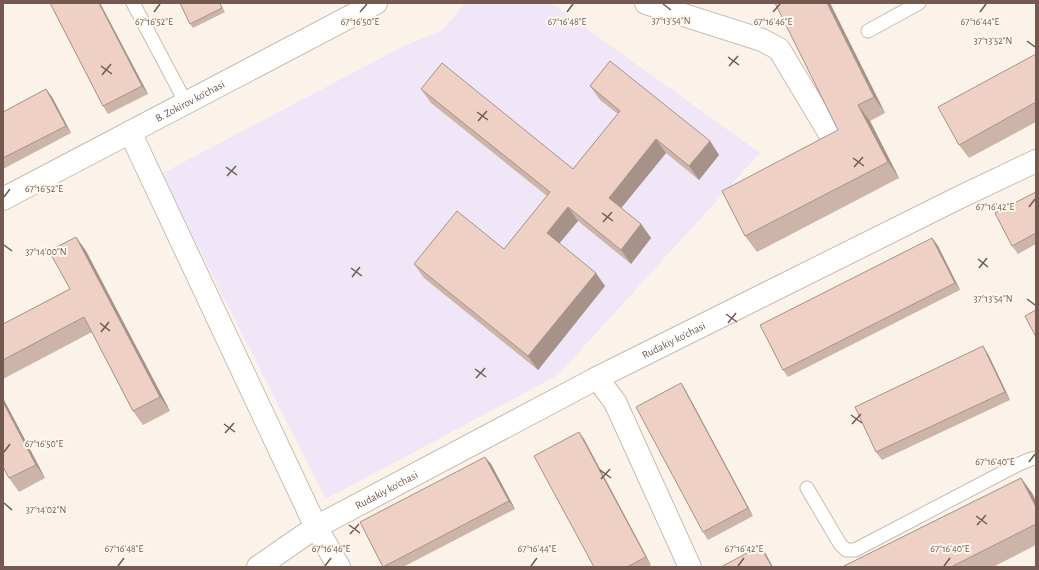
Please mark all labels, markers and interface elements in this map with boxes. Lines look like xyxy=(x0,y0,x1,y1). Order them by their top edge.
text: 37°13'54"N xyxy=(651,16,691,26)
text: 67°16'52"E xyxy=(135,17,173,27)
text: 67°16'50"E xyxy=(341,17,380,27)
text: 67°16'48"E xyxy=(548,17,587,27)
text: 67°16'46"E xyxy=(754,17,793,27)
text: 67°16'44"E xyxy=(961,17,1000,27)
text: 37°13'52"N xyxy=(974,36,1012,46)
street label: B. Zokirov ko'chasi xyxy=(154,79,226,124)
text: 67°16'52"E xyxy=(25,184,63,194)
text: 67°16'42"E xyxy=(976,202,1014,212)
text: 37°14'00"N xyxy=(25,247,67,257)
text: 37°13'54"N xyxy=(973,294,1013,304)
street label: Rudakiy ko'chasi xyxy=(640,320,707,361)
text: 67°16'50"E xyxy=(25,439,64,449)
text: 67°16'40"E xyxy=(975,457,1015,467)
street label: Rudakiy ko'chasi xyxy=(353,469,420,511)
text: 37°14'02"N xyxy=(26,505,66,515)
text: 67°16'48"E xyxy=(105,544,144,554)
text: 67°16'46"E xyxy=(312,544,351,554)
text: 67°16'44"E xyxy=(518,544,557,554)
text: 67°16'42"E xyxy=(725,544,763,554)
text: 67°16'40"E xyxy=(930,544,970,554)

